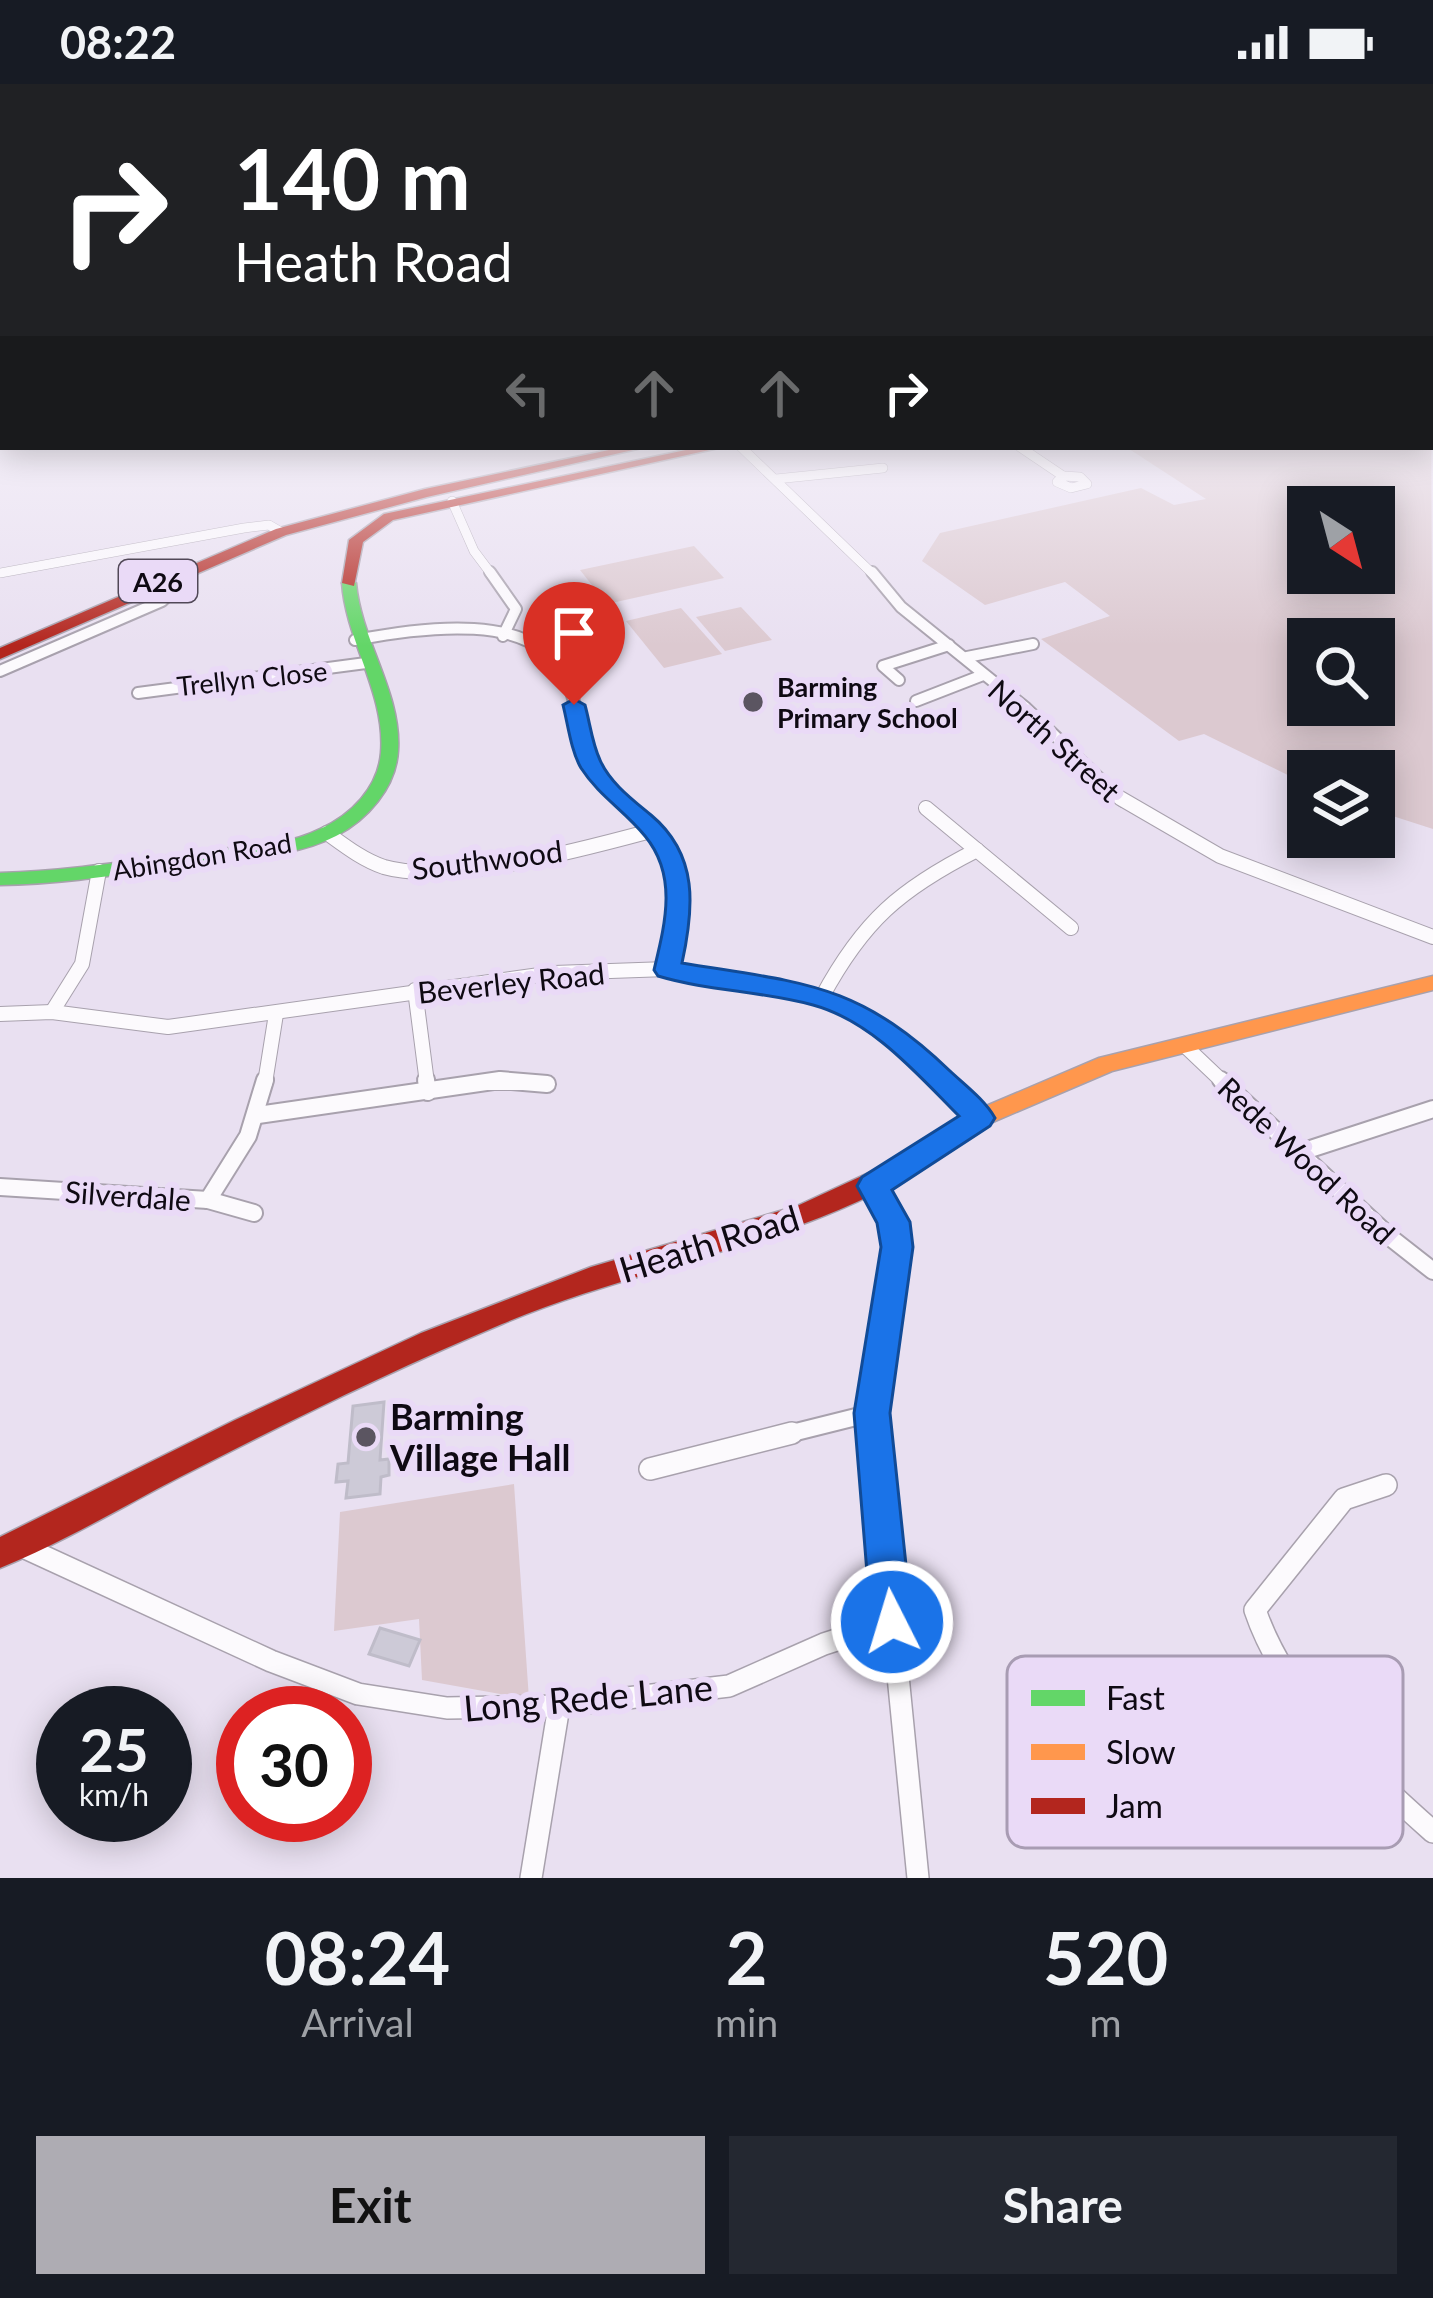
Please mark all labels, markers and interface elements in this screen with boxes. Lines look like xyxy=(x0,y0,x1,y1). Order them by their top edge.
text: 08:22 xyxy=(60,15,176,69)
text: 140 m xyxy=(234,127,471,228)
icon: right xyxy=(36,132,192,288)
text: Heath Road xyxy=(234,229,512,294)
icon: left xyxy=(495,360,561,426)
icon: ahead xyxy=(621,360,687,426)
icon: ahead xyxy=(747,360,813,426)
icon: right xyxy=(873,360,939,426)
north arrow xyxy=(1287,486,1395,594)
map controls xyxy=(1287,486,1395,858)
road number: A26 xyxy=(119,560,197,602)
pin xyxy=(523,582,625,705)
icon: arrive xyxy=(541,600,607,666)
button: search xyxy=(1287,618,1395,726)
street label: Trellyn Close xyxy=(175,654,329,702)
place label: Barming Primary School xyxy=(777,670,958,734)
street label: North Street xyxy=(982,672,1128,809)
marker: Barming Primary School xyxy=(740,689,766,715)
button: layers xyxy=(1287,750,1395,858)
street label: Abingdon Road xyxy=(110,826,294,886)
street label: Southwood xyxy=(410,832,564,886)
street label: Beverley Road xyxy=(416,954,606,1010)
street label: Rede Wood Road xyxy=(1211,1069,1403,1251)
street label: Silverdale xyxy=(64,1173,192,1217)
street label: Heath Road xyxy=(614,1195,804,1291)
place label: Barming Village Hall xyxy=(389,1394,570,1479)
marker: Barming Village Hall xyxy=(353,1424,379,1450)
position arrow xyxy=(829,1559,955,1685)
legend xyxy=(1007,1656,1403,1848)
street label: Long Rede Lane xyxy=(462,1664,714,1730)
text: Fast xyxy=(1106,1677,1165,1717)
speed limit sign: 30 xyxy=(216,1686,372,1842)
text: 25 xyxy=(79,1713,149,1785)
text: Slow xyxy=(1106,1731,1176,1771)
text: km/h xyxy=(79,1776,149,1812)
text: Jam xyxy=(1106,1785,1163,1825)
text: 08:24 xyxy=(265,1914,450,2000)
text: 2 xyxy=(726,1914,768,2000)
text: 520 xyxy=(1043,1914,1168,2000)
text: Arrival xyxy=(301,1999,414,2045)
text: min xyxy=(715,1999,778,2045)
text: m xyxy=(1090,1999,1122,2045)
button: Exit xyxy=(36,2136,705,2274)
button: Share xyxy=(729,2136,1397,2274)

